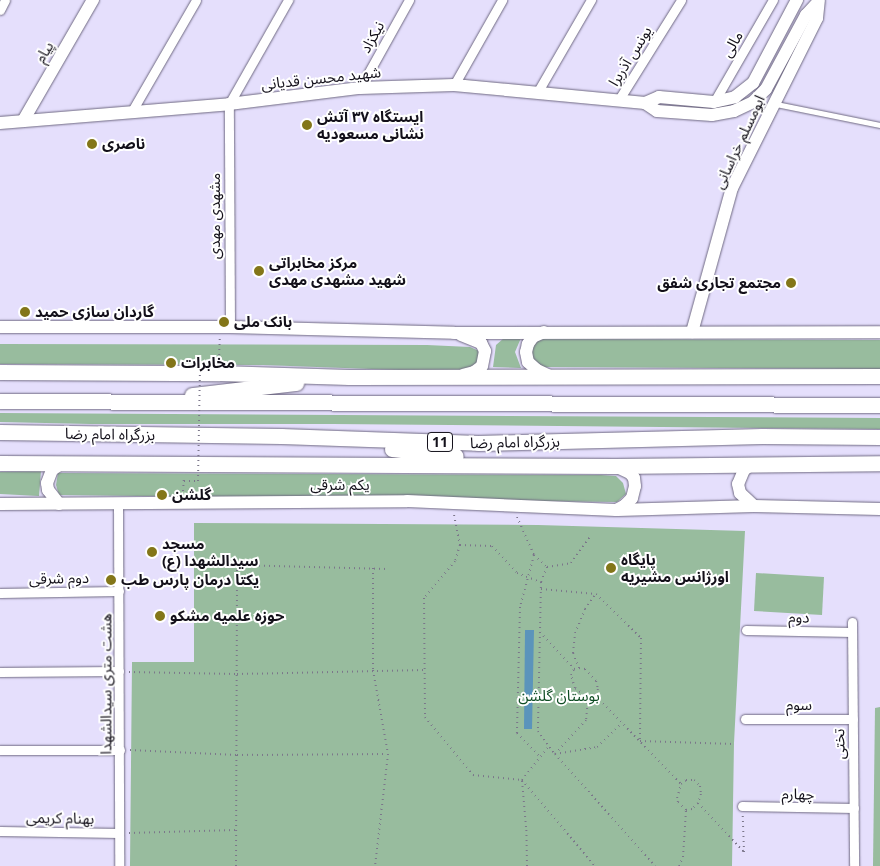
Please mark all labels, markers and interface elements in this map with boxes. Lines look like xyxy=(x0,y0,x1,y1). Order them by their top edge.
street label: نیکزاد xyxy=(356,18,388,56)
street label: یونس آذربرا xyxy=(604,23,656,89)
street label: مالی xyxy=(717,28,747,60)
street label: پیام xyxy=(31,38,57,66)
street label: شهید محسن قدیانی xyxy=(260,63,382,93)
street label: ابومسلم خراسانی xyxy=(709,92,769,192)
place label: ایستگاه ۳۷ آتش نشانی مسعودیه xyxy=(317,107,424,142)
marker: ایستگاه ۳۷ آتش نشانی مسعودیه xyxy=(301,119,313,131)
place label: ناصری xyxy=(102,135,145,153)
marker: ناصری xyxy=(86,138,98,150)
street label: مشهدی مهدی xyxy=(206,173,224,259)
place label: مرکز مخابراتی شهید مشهدی مهدی xyxy=(269,253,406,288)
marker: مرکز مخابراتی شهید مشهدی مهدی xyxy=(253,265,265,277)
place label: مجتمع تجاری شفق xyxy=(657,274,781,292)
marker: مجتمع تجاری شفق xyxy=(785,277,797,289)
place label: گاردان سازی حمید xyxy=(35,303,154,321)
marker: گاردان سازی حمید xyxy=(19,306,31,318)
place label: بانک ملی xyxy=(234,313,292,331)
marker: بانک ملی xyxy=(218,316,230,328)
place label: مخابرات xyxy=(181,354,235,372)
marker: مخابرات xyxy=(165,357,177,369)
street label: بزرگراه امام رضا xyxy=(65,424,155,444)
road number: 11 xyxy=(426,431,454,454)
street label: بزرگراه امام رضا xyxy=(470,432,560,452)
street label: یکم شرقی xyxy=(310,476,370,494)
place label: گلشن xyxy=(172,486,211,504)
marker: گلشن xyxy=(156,489,168,501)
place label: مسجد سیدالشهدا (ع) xyxy=(162,534,259,569)
marker: مسجد سیدالشهدا (ع) xyxy=(146,546,158,558)
place label: پایگاه اورژانس مشیریه xyxy=(621,550,729,585)
marker: پایگاه اورژانس مشیریه xyxy=(605,562,617,574)
street label: دوم شرقی xyxy=(29,568,89,588)
place label: یکتا درمان پارس طب xyxy=(121,571,259,589)
marker: یکتا درمان پارس طب xyxy=(105,574,117,586)
place label: حوزه علمیه مشکو xyxy=(170,607,285,625)
street label: دوم xyxy=(788,608,810,626)
marker: حوزه علمیه مشکو xyxy=(154,610,166,622)
street label: هشت متری سیدالشهدا xyxy=(97,613,115,755)
park label: بوستان گلشن xyxy=(518,687,600,705)
street label: سوم xyxy=(786,696,812,714)
street label: تختی xyxy=(830,729,848,759)
street label: چهارم xyxy=(781,785,815,803)
street label: بهنام کریمی xyxy=(26,808,94,828)

